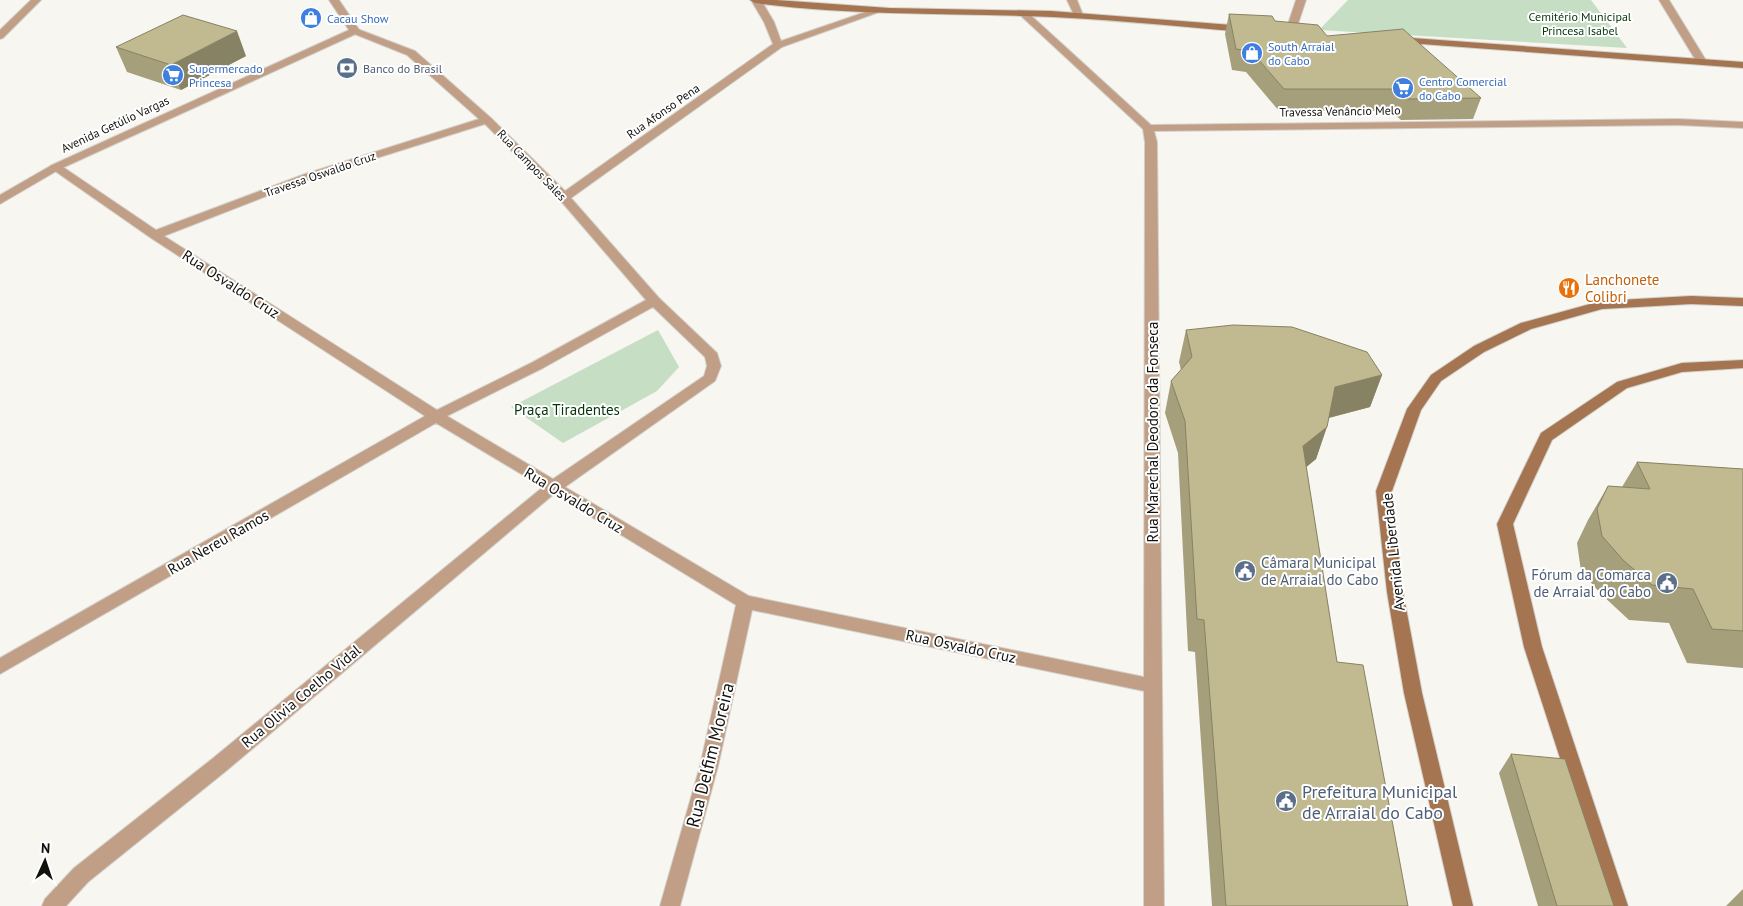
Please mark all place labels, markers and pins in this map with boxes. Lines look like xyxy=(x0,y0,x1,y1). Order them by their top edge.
shop icon: Cacau Show xyxy=(299,6,323,30)
place label: Cacau Show xyxy=(327,11,389,26)
place label: South Arraial do Cabo xyxy=(1268,39,1335,68)
shop icon: South Arraial do Cabo xyxy=(1240,41,1264,65)
bank icon: Banco do Brasil xyxy=(335,56,359,80)
place label: Supermercado Princesa xyxy=(189,61,263,90)
place label: Banco do Brasil xyxy=(363,61,443,76)
supermarket icon: Supermercado Princesa xyxy=(161,63,185,87)
place label: Centro Comercial do Cabo xyxy=(1419,74,1507,103)
supermarket icon: Centro Comercial do Cabo xyxy=(1391,76,1415,100)
place label: Lanchonete Colibri xyxy=(1585,270,1659,306)
restaurant icon: Lanchonete Colibri xyxy=(1557,276,1581,300)
place label: Câmara Municipal de Arraial do Cabo xyxy=(1261,553,1378,589)
public building icon: Câmara Municipal de Arraial do Cabo xyxy=(1233,559,1257,583)
place label: Fórum da Comarca de Arraial do Cabo xyxy=(1531,565,1651,601)
public building icon: Fórum da Comarca de Arraial do Cabo xyxy=(1655,571,1679,595)
place label: Prefeitura Municipal de Arraial do Cabo xyxy=(1302,780,1458,824)
public building icon: Prefeitura Municipal de Arraial do Cabo xyxy=(1274,789,1298,813)

